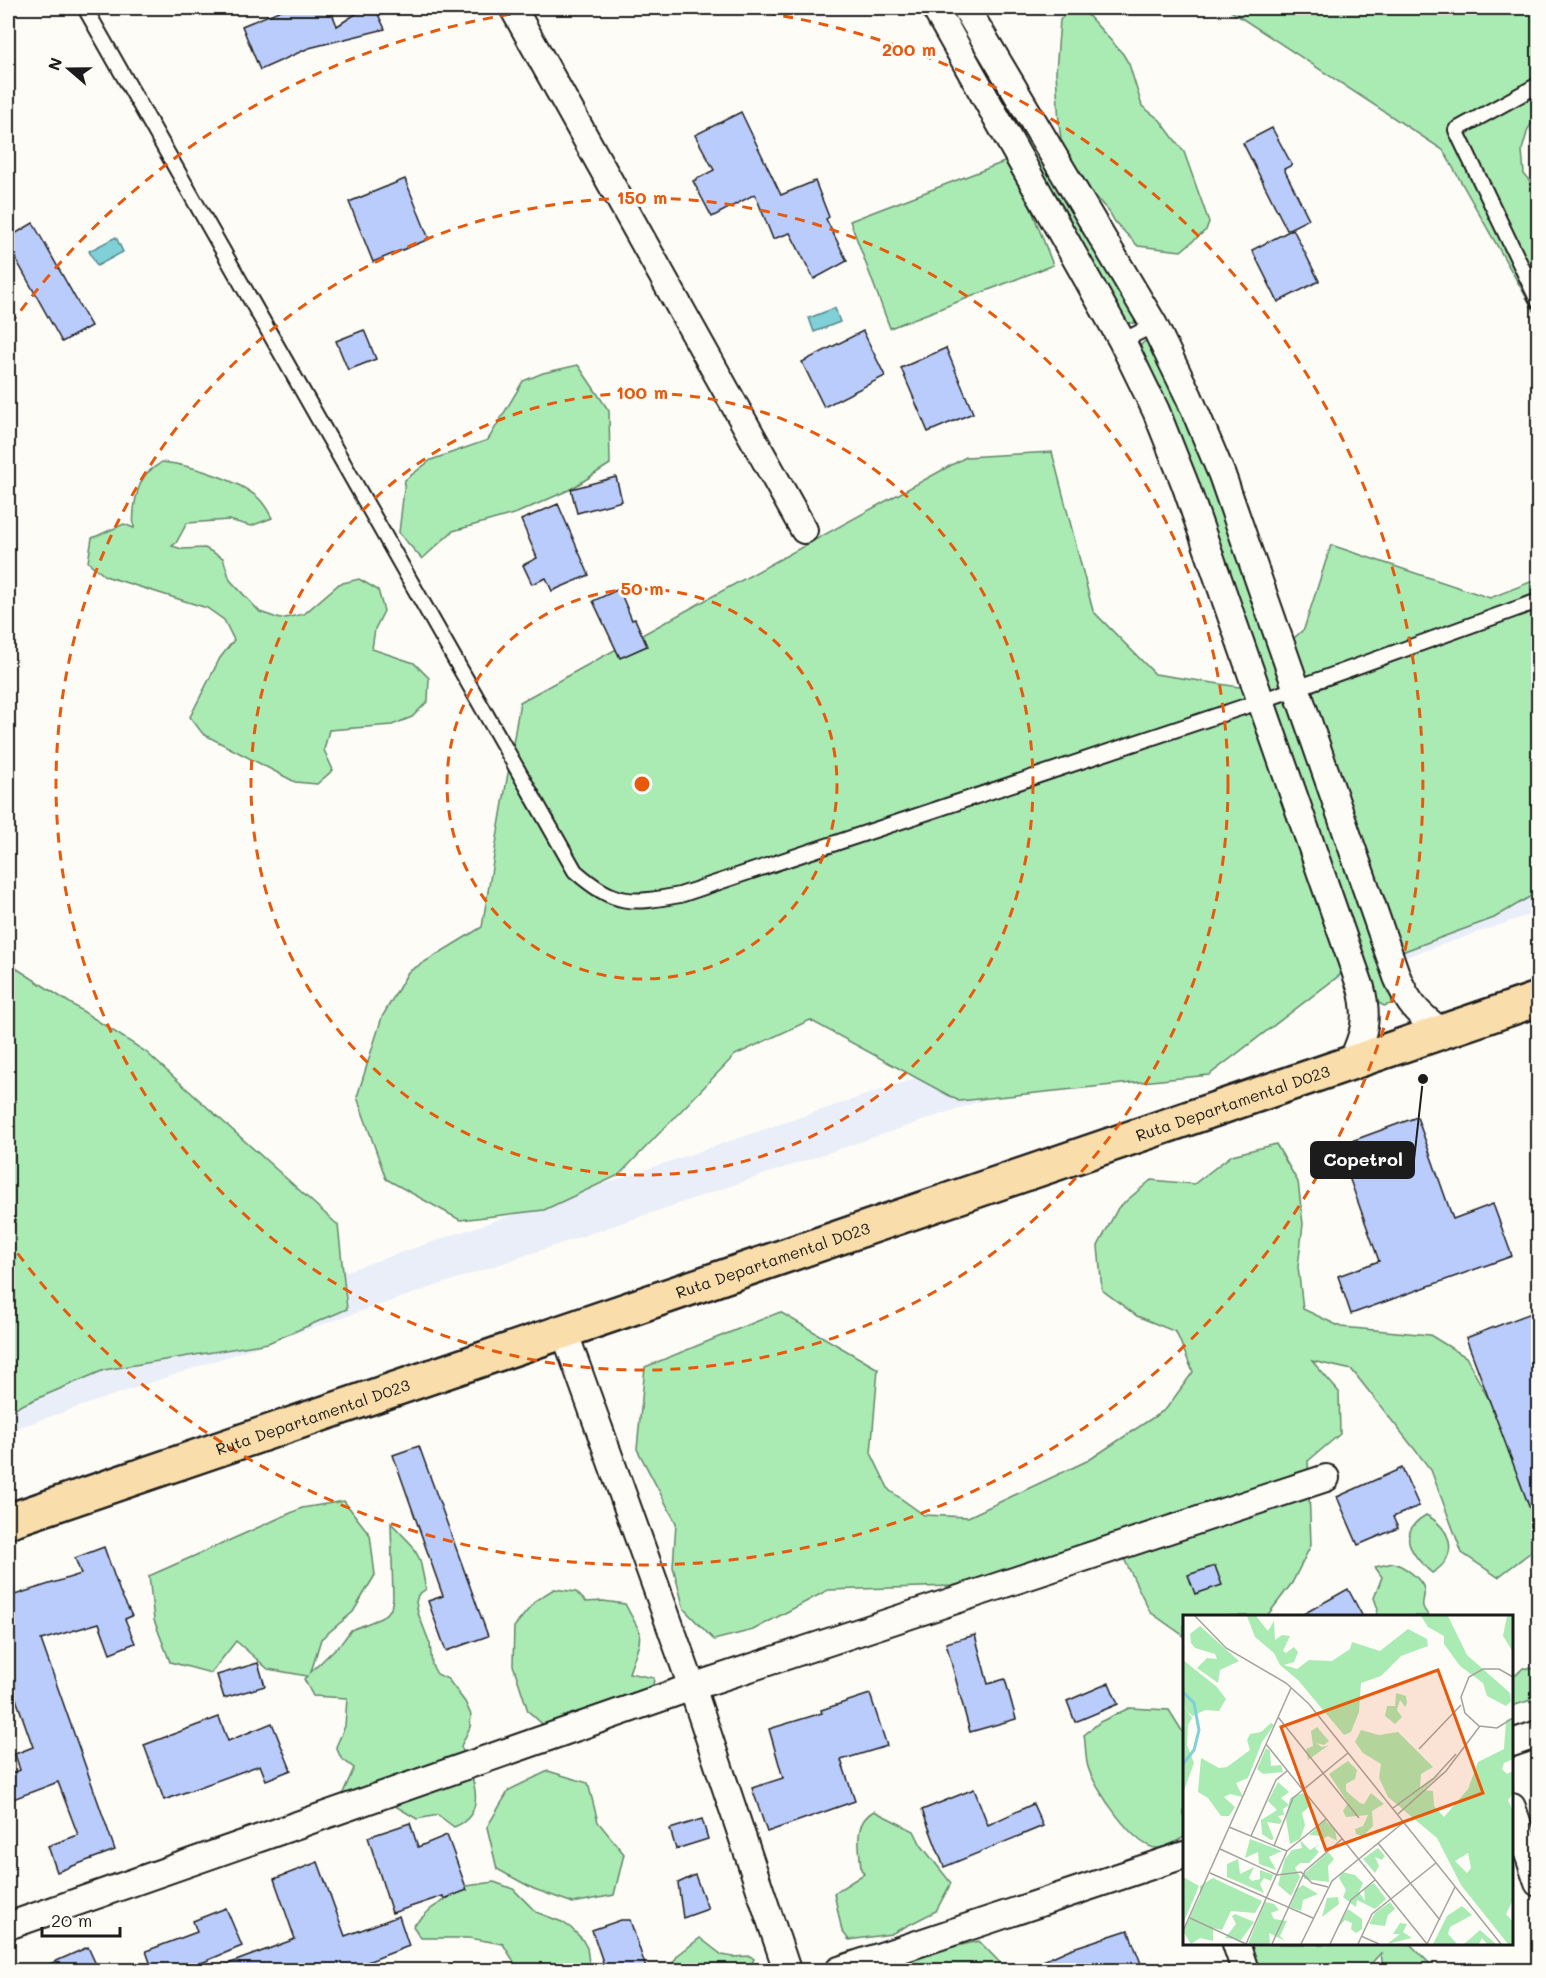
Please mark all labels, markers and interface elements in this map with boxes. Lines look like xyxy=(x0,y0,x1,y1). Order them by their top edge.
text: 200 m xyxy=(882,37,936,61)
north arrow xyxy=(39,39,99,99)
text: N xyxy=(42,54,66,73)
text: 150 m xyxy=(617,185,667,209)
text: 100 m xyxy=(616,380,668,404)
text: 50 m xyxy=(621,576,663,600)
centre of rings xyxy=(632,774,652,794)
street label: Ruta Departamental D023 xyxy=(1133,1060,1332,1146)
callout: Copetrol xyxy=(1311,1142,1414,1178)
text: Copetrol xyxy=(1323,1147,1403,1171)
street label: Ruta Departamental D023 xyxy=(673,1217,872,1302)
street label: Ruta Departamental D023 xyxy=(213,1374,412,1459)
inset map xyxy=(1183,1615,1513,1945)
scale bar xyxy=(42,1900,120,1938)
text: 20 m xyxy=(51,1908,92,1932)

